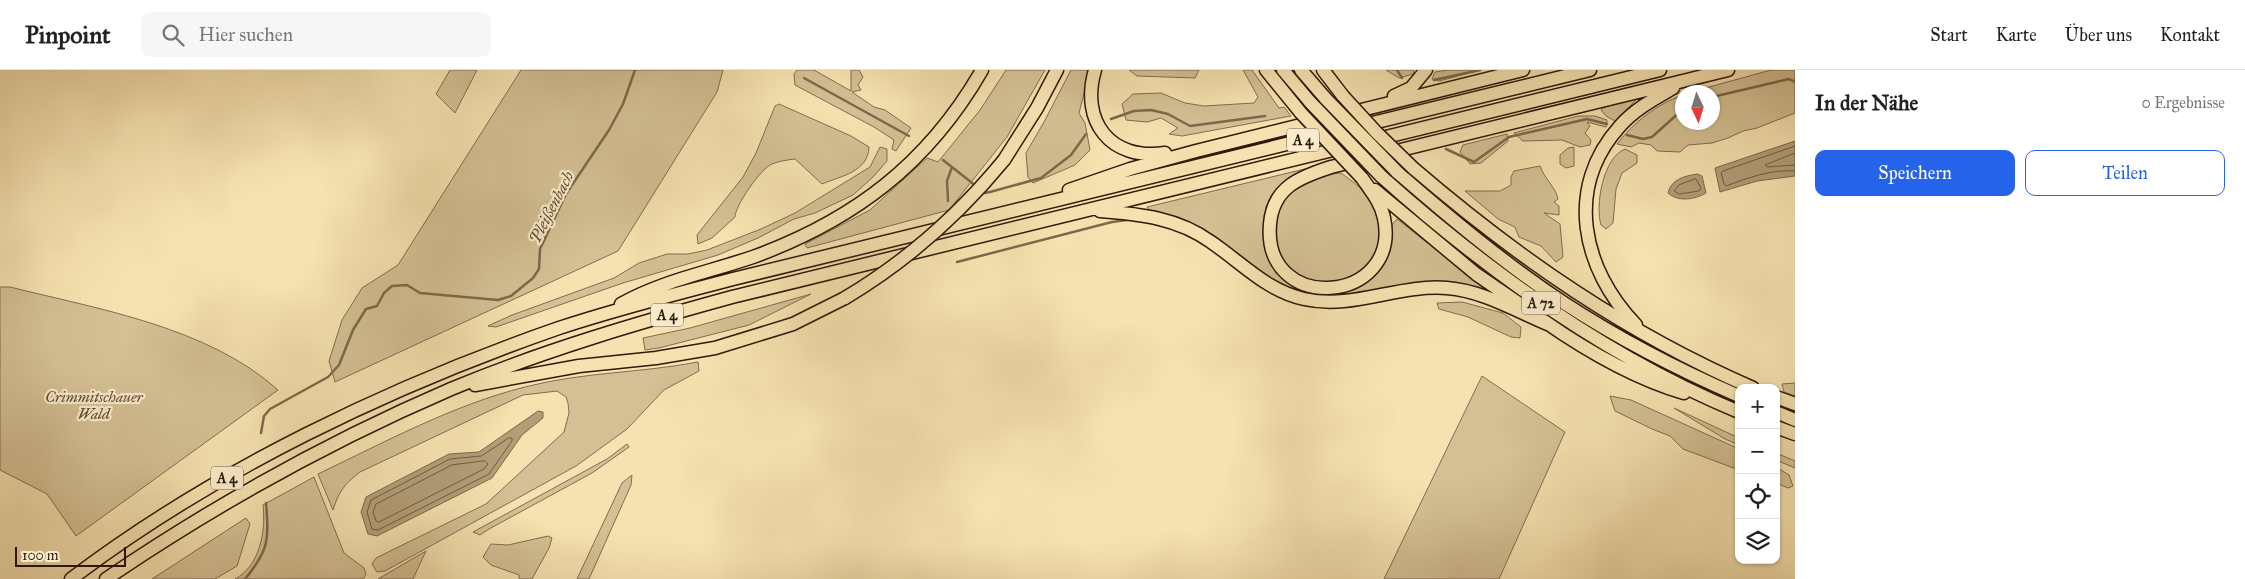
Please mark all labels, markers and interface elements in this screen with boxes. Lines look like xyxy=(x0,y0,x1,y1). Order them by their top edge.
search box xyxy=(141,12,491,57)
text: Pinpoint xyxy=(25,20,111,50)
icon: search xyxy=(159,21,187,49)
text: Hier suchen xyxy=(199,23,293,46)
text: Start xyxy=(1930,24,1968,46)
text: Karte xyxy=(1996,24,2037,46)
text: Über uns xyxy=(2065,24,2132,46)
text: Kontakt xyxy=(2160,24,2220,46)
north arrow xyxy=(1675,85,1720,130)
text: In der Nähe xyxy=(1815,90,1918,116)
text: 0 Ergebnisse xyxy=(2142,93,2225,112)
road number: A 4 xyxy=(1287,128,1319,152)
button: Speichern xyxy=(1815,150,2015,196)
button: Teilen xyxy=(2025,150,2225,196)
water label: Pleißenbach xyxy=(525,168,578,246)
road number: A 72 xyxy=(1522,292,1560,314)
road number: A 4 xyxy=(651,304,683,326)
map controls xyxy=(1735,384,1780,564)
button: + xyxy=(1735,384,1780,429)
park label: Crimmitschauer Wald xyxy=(45,388,144,423)
button: − xyxy=(1735,429,1780,474)
road number: A 4 xyxy=(211,466,243,489)
button: locate xyxy=(1735,474,1780,519)
button: layers xyxy=(1735,519,1780,564)
scale bar xyxy=(15,544,126,567)
text: 100 m xyxy=(22,547,59,564)

